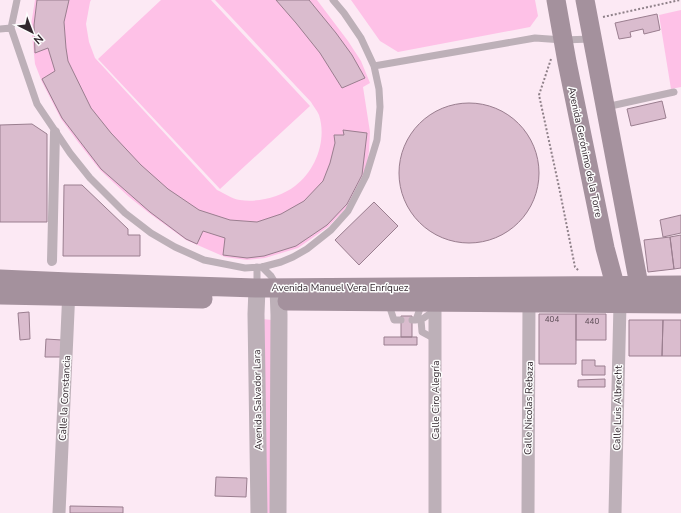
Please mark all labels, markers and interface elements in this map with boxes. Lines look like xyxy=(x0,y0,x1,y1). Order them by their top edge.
north arrow xyxy=(12,12,52,52)
text: N xyxy=(30,31,46,47)
street label: Avenida Gerónimo de la Torre xyxy=(564,86,606,219)
street label: Avenida Manuel Vera Enríquez xyxy=(272,281,409,295)
house number: 404 xyxy=(545,314,559,325)
house number: 440 xyxy=(585,316,599,327)
street label: Avenida Salvador Lara xyxy=(250,349,266,451)
street label: Calle la Constancia xyxy=(56,355,74,441)
street label: Calle Ciro Alegría xyxy=(429,361,443,439)
street label: Calle Nicolas Rebaza xyxy=(521,361,537,455)
street label: Calle Luis Albrecht xyxy=(610,365,626,451)

